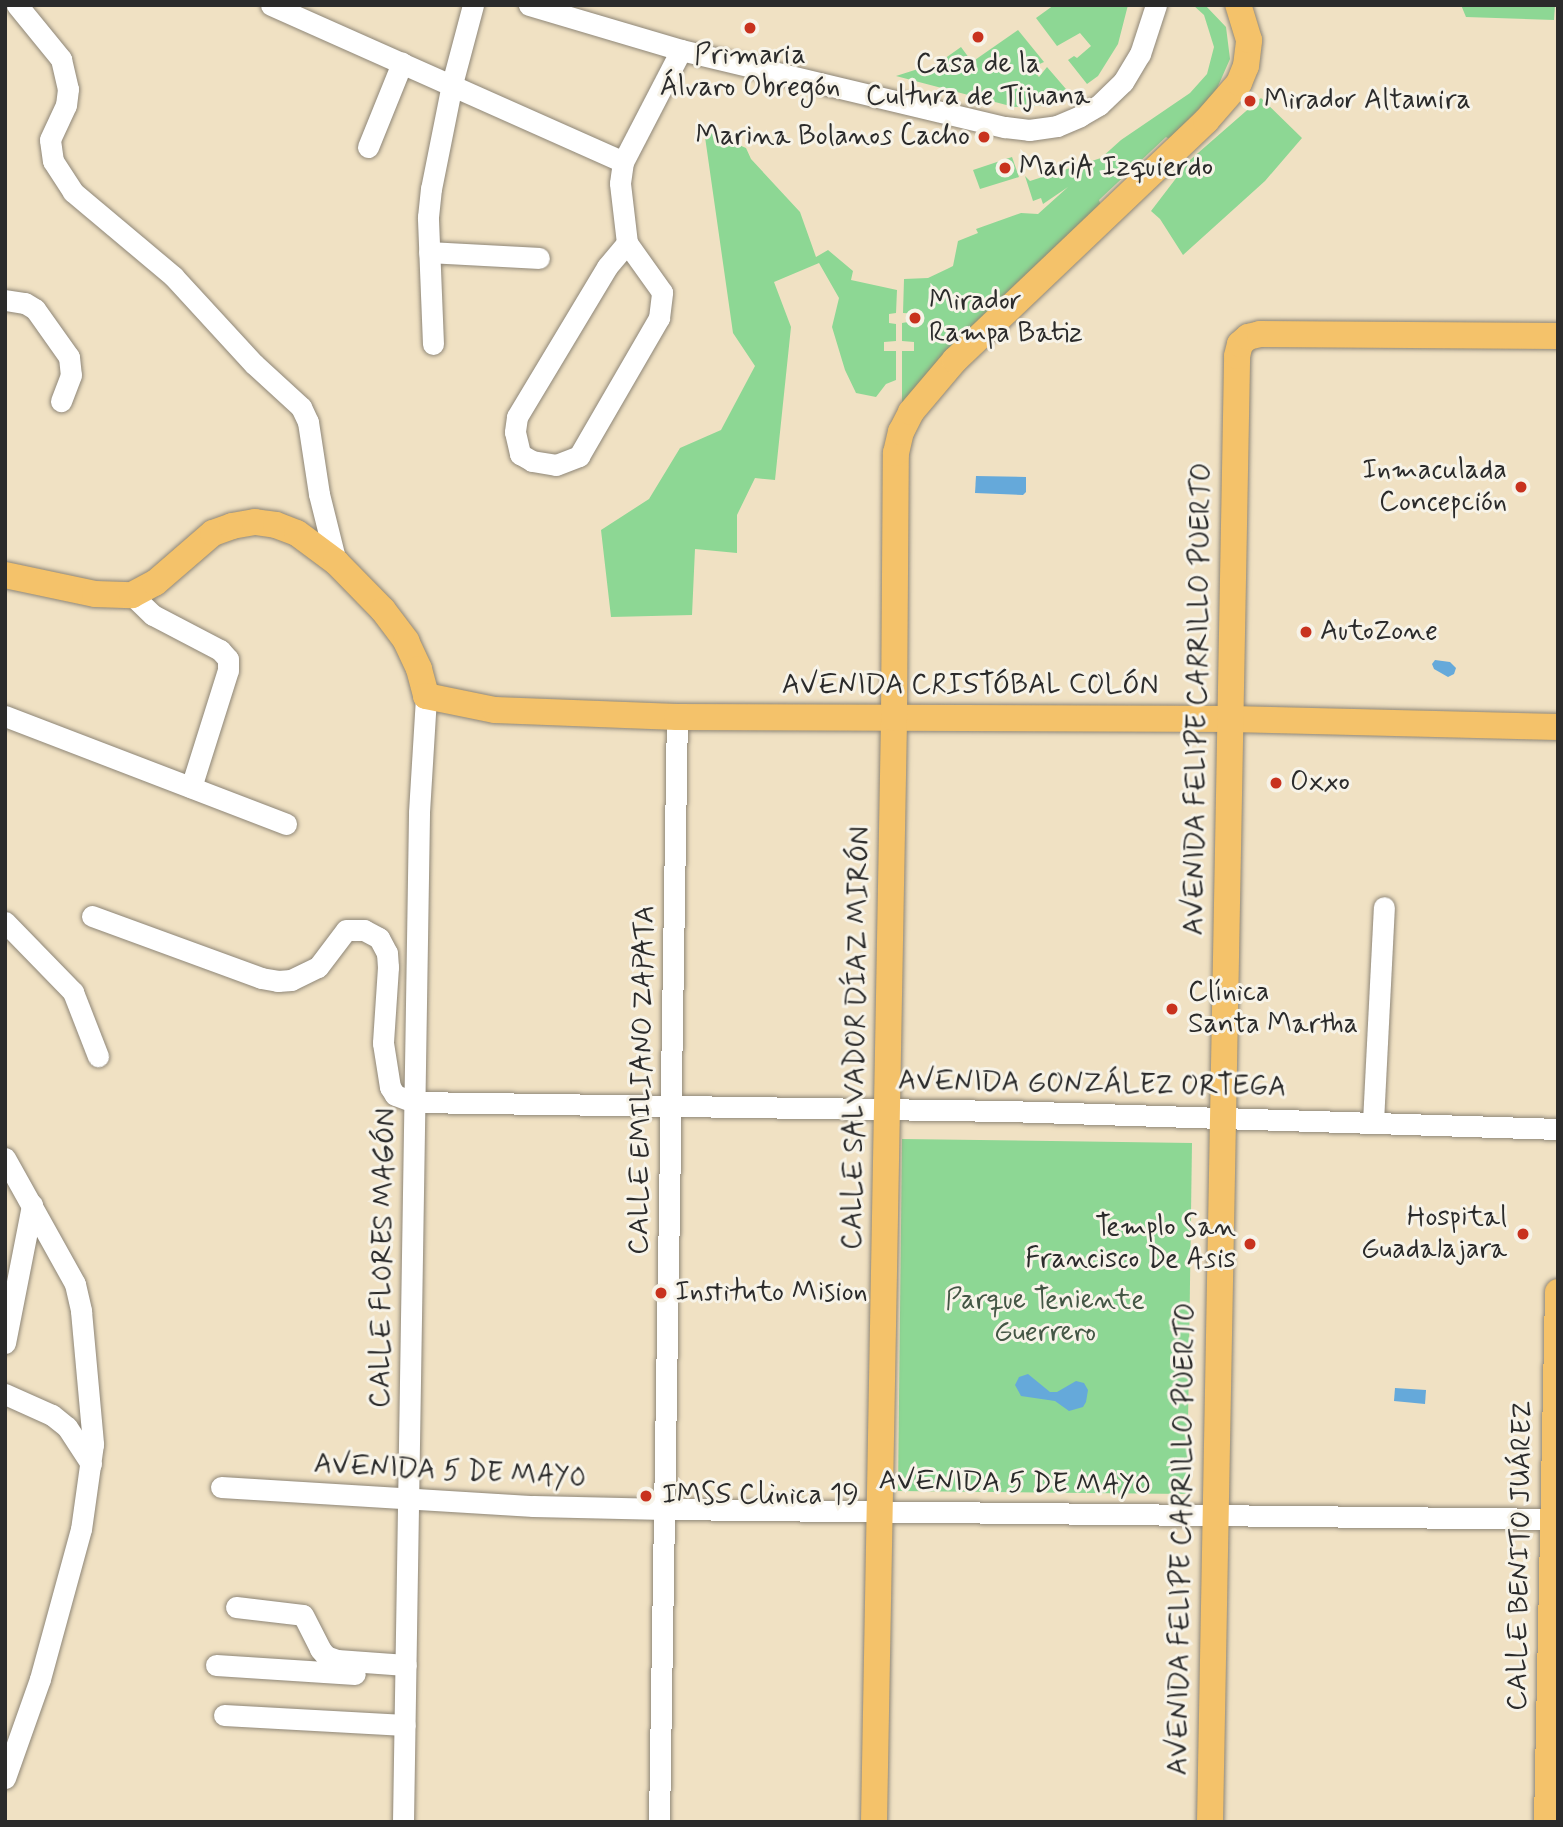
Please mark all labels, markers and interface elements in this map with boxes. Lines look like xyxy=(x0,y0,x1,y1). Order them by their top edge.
marker: Primaria Álvaro Obregón xyxy=(742,20,758,36)
marker: Casa de la Cultura de Tijuana xyxy=(970,29,986,45)
place label: Primaria Álvaro Obregón xyxy=(660,39,840,105)
place label: Casa de la Cultura de Tijuana xyxy=(864,48,1092,114)
place label: Mirador Altamira xyxy=(1264,84,1477,118)
marker: Mirador Altamira xyxy=(1242,93,1258,109)
place label: Marina Bolanos Cacho xyxy=(692,120,970,154)
marker: Marina Bolanos Cacho xyxy=(976,129,992,145)
place label: MariA Izquierdo xyxy=(1019,151,1213,185)
marker: MariA Izquierdo xyxy=(997,160,1013,176)
place label: Mirador Rampa Batiz xyxy=(929,285,1081,351)
marker: Mirador Rampa Batiz xyxy=(907,310,923,326)
place label: Inmaculada Concepción xyxy=(1362,454,1507,520)
street label: AVENIDA FELIPE CARRILLO PUERTO xyxy=(1178,457,1220,941)
marker: Inmaculada Concepción xyxy=(1513,479,1529,495)
place label: AutoZone xyxy=(1320,615,1438,649)
marker: AutoZone xyxy=(1298,624,1314,640)
street label: AVENIDA CRISTÓBAL COLÓN xyxy=(783,669,1157,703)
place label: Oxxo xyxy=(1290,766,1350,800)
marker: Oxxo xyxy=(1268,775,1284,791)
street label: CALLE SALVADOR DÍAZ MIRÓN xyxy=(837,831,877,1245)
street label: CALLE EMILIANO ZAPATA xyxy=(623,908,663,1252)
place label: Clínica Santa Martha xyxy=(1188,976,1356,1042)
marker: Clínica Santa Martha xyxy=(1162,999,1182,1019)
street label: AVENIDA GONZÁLEZ ORTEGA xyxy=(894,1065,1290,1105)
street label: CALLE FLORES MAGÓN xyxy=(365,1105,403,1411)
place label: Hospital Guadalajara xyxy=(1361,1201,1507,1267)
place label: Templo San Francisco De Asis xyxy=(1024,1211,1236,1277)
marker: Hospital Guadalajara xyxy=(1513,1224,1533,1244)
marker: Templo San Francisco De Asis xyxy=(1242,1236,1258,1252)
place label: Instituto Mision xyxy=(675,1276,874,1310)
park label: Parque Teniente Guerrero xyxy=(945,1284,1145,1350)
marker: Instituto Mision xyxy=(653,1285,669,1301)
street label: AVENIDA FELIPE CARRILLO PUERTO xyxy=(1162,1297,1204,1781)
street label: CALLE BENITO JUÁREZ xyxy=(1501,1401,1541,1711)
street label: AVENIDA 5 DE MAYO xyxy=(313,1448,587,1496)
street label: AVENIDA 5 DE MAYO xyxy=(878,1465,1152,1503)
place label: IMSS Clinica 19 xyxy=(662,1479,859,1513)
marker: IMSS Clinica 19 xyxy=(636,1486,656,1506)

